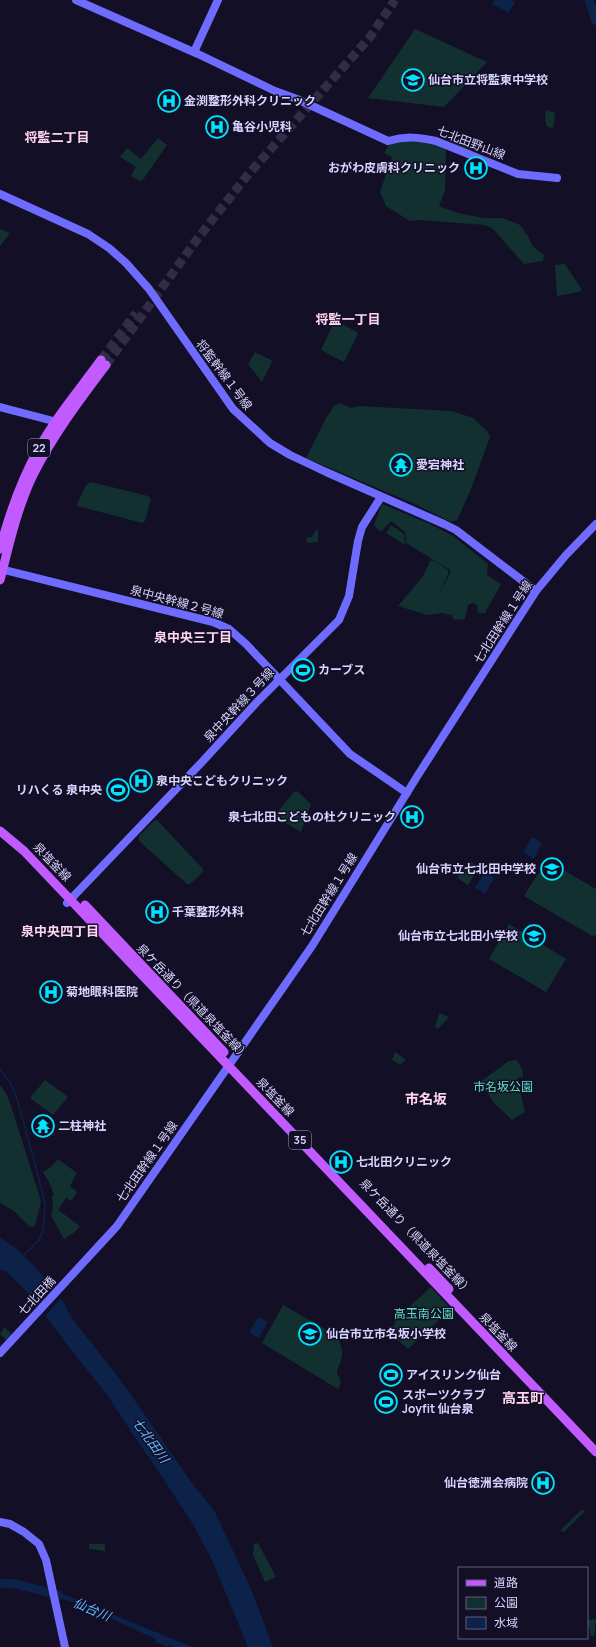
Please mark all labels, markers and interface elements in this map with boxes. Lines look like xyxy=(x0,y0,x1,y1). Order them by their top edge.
school or university icon: 仙台市立将監東中学校 xyxy=(400,67,426,93)
place label: 仙台市立将監東中学校 xyxy=(428,71,548,88)
hospital icon: 金渕整形外科クリニック xyxy=(156,88,182,114)
place label: 金渕整形外科クリニック xyxy=(184,92,316,109)
hospital icon: 亀谷小児科 xyxy=(204,114,230,140)
place label: 亀谷小児科 xyxy=(232,118,292,135)
street label: 七北田野山線 xyxy=(435,122,508,163)
district label: 将監二丁目 xyxy=(24,128,90,146)
hospital icon: おがわ皮膚科クリニック xyxy=(463,155,489,181)
place label: おがわ皮膚科クリニック xyxy=(328,159,460,176)
district label: 将監一丁目 xyxy=(315,310,381,328)
street label: 将監幹線１号線 xyxy=(192,336,256,413)
road number: 22 xyxy=(28,439,50,457)
temple icon: 愛宕神社 xyxy=(388,452,414,478)
place label: 愛宕神社 xyxy=(416,456,464,473)
street label: 七北田幹線１号線 xyxy=(469,577,536,667)
street label: 泉中央幹線２号線 xyxy=(129,581,226,622)
district label: 泉中央三丁目 xyxy=(154,628,232,646)
sports icon: カーブス xyxy=(290,657,316,683)
place label: カーブス xyxy=(318,661,365,678)
street label: 泉中央幹線３号線 xyxy=(200,664,278,746)
hospital icon: 泉中央こどもクリニック xyxy=(128,768,154,794)
place label: 泉中央こどもクリニック xyxy=(156,772,288,789)
sports icon: リハくる 泉中央 xyxy=(105,777,131,803)
place label: リハくる 泉中央 xyxy=(16,781,102,798)
hospital icon: 泉七北田こどもの杜クリニック xyxy=(399,804,425,830)
place label: 泉七北田こどもの杜クリニック xyxy=(228,808,396,825)
street label: 泉塩釜線 xyxy=(30,838,75,885)
street label: 七北田幹線１号線 xyxy=(296,850,361,940)
school or university icon: 仙台市立七北田中学校 xyxy=(539,856,565,882)
place label: 仙台市立七北田中学校 xyxy=(416,860,536,877)
hospital icon: 千葉整形外科 xyxy=(144,899,170,925)
place label: 千葉整形外科 xyxy=(172,903,244,920)
district label: 泉中央四丁目 xyxy=(21,922,99,940)
school or university icon: 仙台市立七北田小学校 xyxy=(521,923,547,949)
place label: 仙台市立七北田小学校 xyxy=(398,927,518,944)
street label: 泉ケ岳通り（県道泉塩釜線） xyxy=(133,940,254,1064)
hospital icon: 菊地眼科医院 xyxy=(38,979,64,1005)
place label: 菊地眼科医院 xyxy=(66,983,138,1000)
street label: 泉塩釜線 xyxy=(253,1073,298,1120)
park label: 市名坂公園 xyxy=(473,1078,533,1095)
district label: 市名坂 xyxy=(405,1089,447,1108)
temple icon: 二柱神社 xyxy=(30,1113,56,1139)
place label: 二柱神社 xyxy=(58,1117,106,1134)
street label: 七北田幹線１号線 xyxy=(112,1118,181,1206)
road number: 35 xyxy=(289,1131,311,1149)
hospital icon: 七北田クリニック xyxy=(328,1149,354,1175)
place label: 七北田クリニック xyxy=(356,1153,452,1170)
street label: 泉ケ岳通り（県道泉塩釜線） xyxy=(356,1175,477,1299)
street label: 七北田橋 xyxy=(14,1272,59,1319)
park label: 高玉南公園 xyxy=(394,1305,454,1322)
street label: 泉塩釜線 xyxy=(476,1308,521,1355)
school or university icon: 仙台市立市名坂小学校 xyxy=(297,1321,323,1347)
place label: 仙台市立市名坂小学校 xyxy=(326,1325,446,1342)
sports icon: アイスリンク仙台 xyxy=(378,1362,404,1388)
place label: アイスリンク仙台 xyxy=(406,1366,501,1383)
place label: スポーツクラブ Joyfit 仙台泉 xyxy=(402,1386,486,1417)
district label: 高玉町 xyxy=(502,1388,544,1407)
sports icon: スポーツクラブ Joyfit 仙台泉 xyxy=(373,1389,399,1415)
water label: 七北田川 xyxy=(128,1414,175,1468)
hospital icon: 仙台徳洲会病院 xyxy=(530,1470,556,1496)
place label: 仙台徳洲会病院 xyxy=(444,1474,528,1491)
legend xyxy=(458,1567,588,1639)
text: 道路 xyxy=(494,1574,518,1591)
water label: 仙台川 xyxy=(71,1593,115,1626)
text: 公園 xyxy=(494,1594,518,1611)
text: 水域 xyxy=(494,1614,518,1631)

